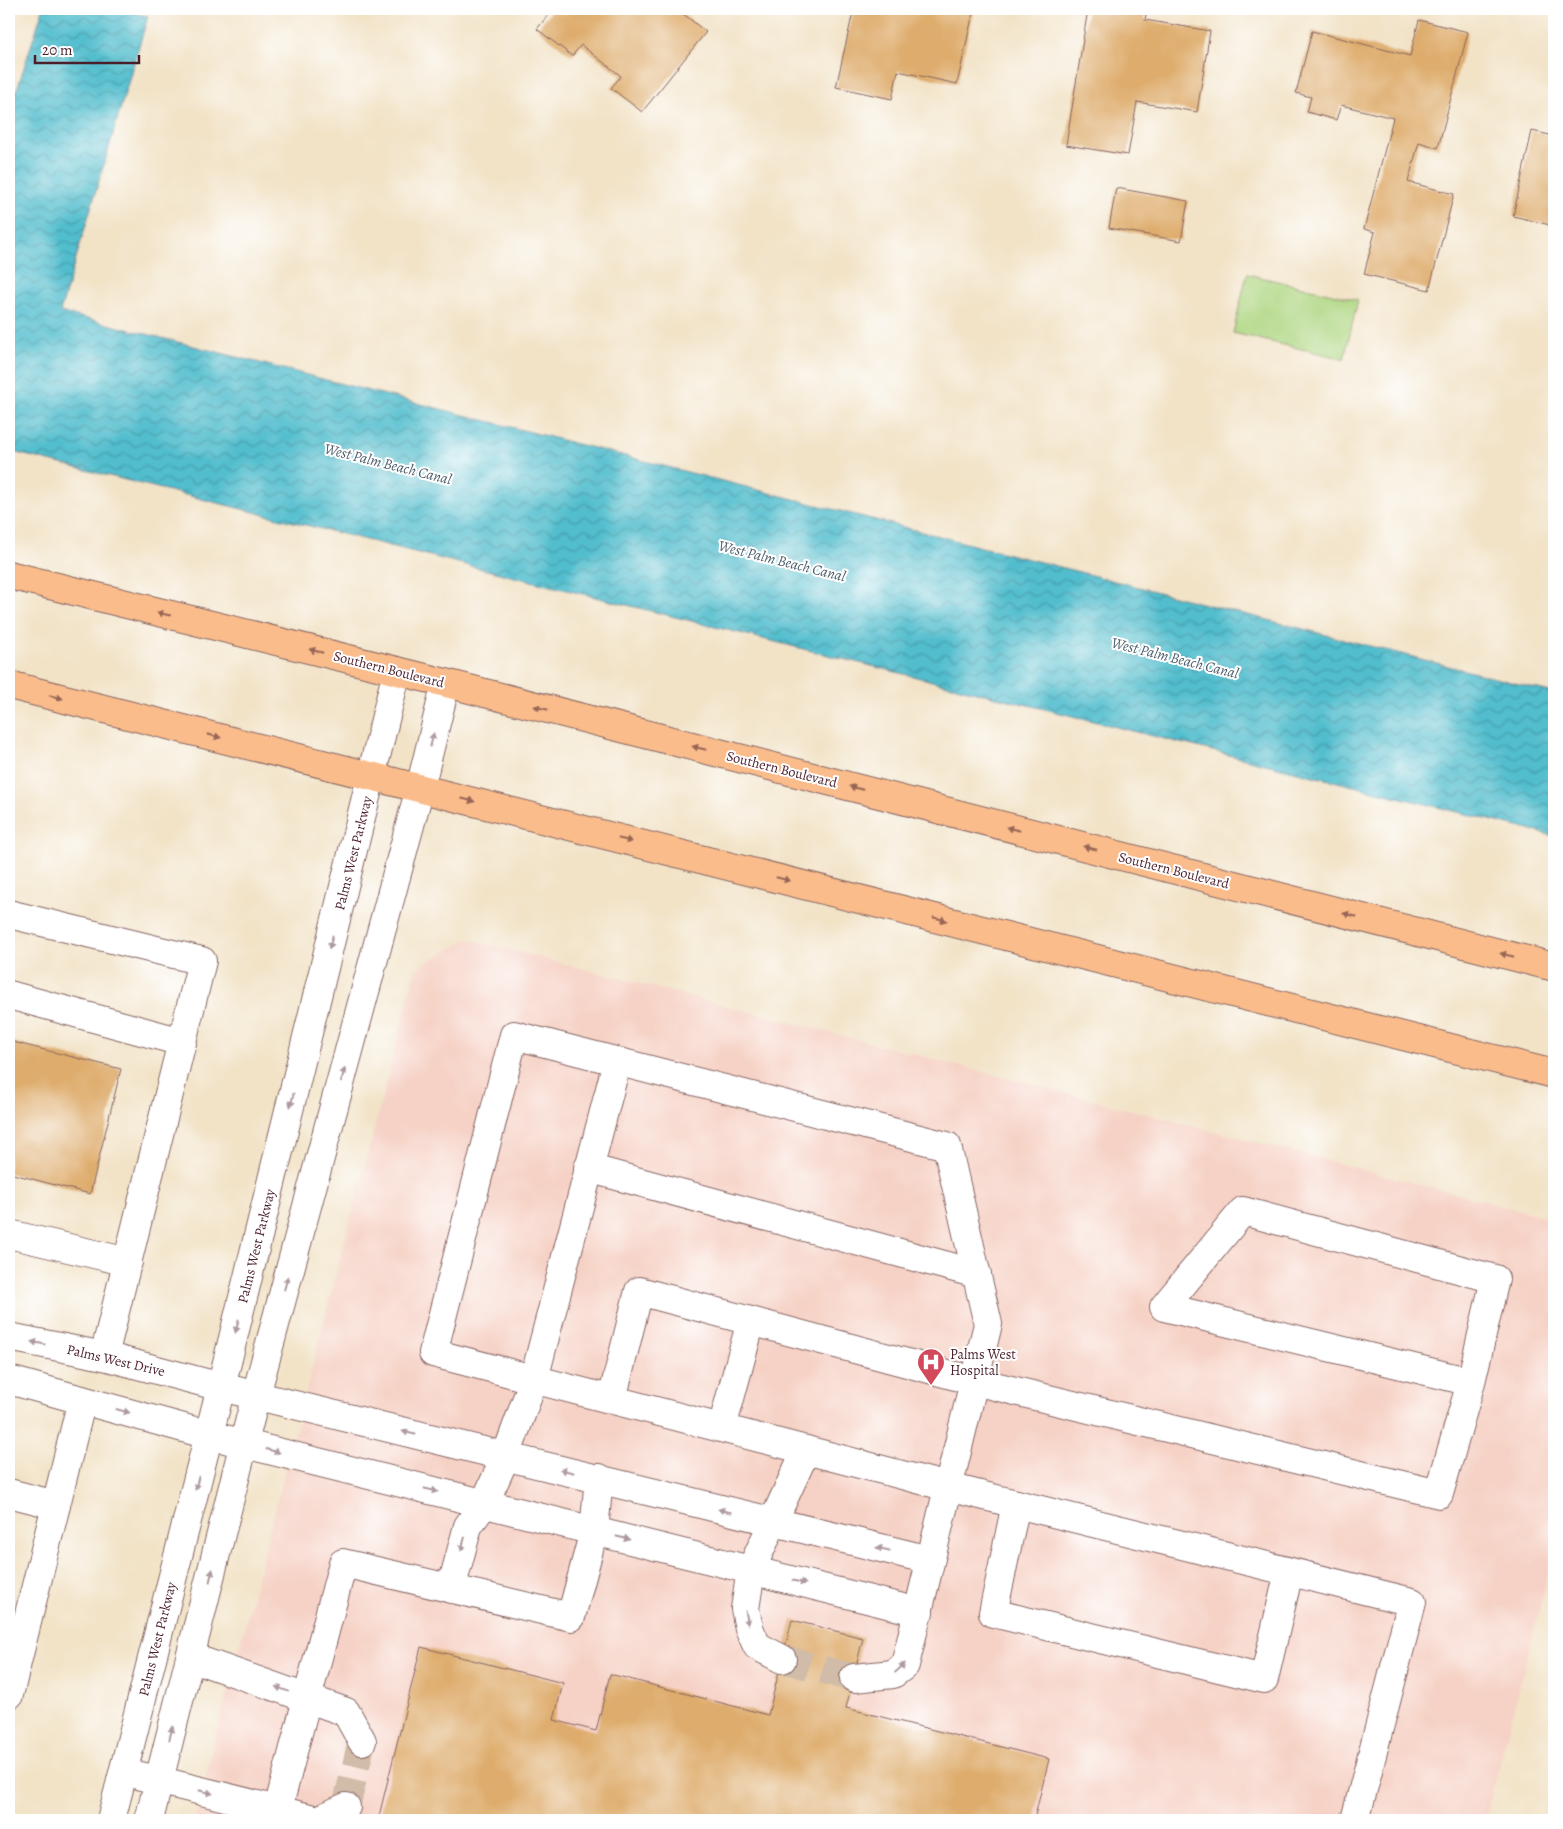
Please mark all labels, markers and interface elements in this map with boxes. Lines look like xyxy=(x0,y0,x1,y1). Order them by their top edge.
scale bar xyxy=(35,32,139,64)
text: 20 m xyxy=(42,40,73,60)
water label: West Palm Beach Canal xyxy=(322,439,454,490)
water label: West Palm Beach Canal xyxy=(716,536,848,587)
one-way arrow xyxy=(156,609,171,617)
water label: West Palm Beach Canal xyxy=(1109,633,1241,684)
one-way arrow xyxy=(308,647,323,655)
street label: Southern Boulevard xyxy=(331,647,447,693)
one-way arrow xyxy=(49,693,64,701)
one-way arrow xyxy=(534,704,549,712)
one-way arrow xyxy=(206,732,221,740)
one-way arrow xyxy=(428,733,436,748)
one-way arrow xyxy=(691,744,706,752)
street label: Southern Boulevard xyxy=(724,747,840,793)
one-way arrow xyxy=(849,784,864,792)
street label: Palms West Parkway xyxy=(330,793,377,912)
one-way arrow xyxy=(460,796,475,804)
one-way arrow xyxy=(1006,824,1021,832)
one-way arrow xyxy=(618,836,633,844)
one-way arrow xyxy=(1083,844,1098,852)
street label: Southern Boulevard xyxy=(1116,848,1232,894)
one-way arrow xyxy=(775,876,790,884)
one-way arrow xyxy=(1342,911,1357,919)
one-way arrow xyxy=(933,915,948,923)
one-way arrow xyxy=(327,935,335,950)
one-way arrow xyxy=(1500,951,1515,959)
one-way arrow xyxy=(339,1068,347,1083)
one-way arrow xyxy=(288,1092,296,1107)
street label: Palms West Parkway xyxy=(233,1186,280,1305)
one-way arrow xyxy=(283,1275,291,1290)
one-way arrow xyxy=(232,1318,240,1333)
one-way arrow xyxy=(30,1339,46,1347)
street label: Palms West Drive xyxy=(65,1340,167,1381)
place label: Palms West Hospital xyxy=(950,1345,1016,1380)
hospital icon: Palms West Hospital xyxy=(916,1347,946,1386)
one-way arrow xyxy=(116,1408,131,1416)
one-way arrow xyxy=(402,1429,417,1437)
one-way arrow xyxy=(266,1447,281,1455)
one-way arrow xyxy=(560,1467,575,1475)
one-way arrow xyxy=(193,1476,201,1491)
one-way arrow xyxy=(423,1487,438,1495)
one-way arrow xyxy=(717,1506,732,1514)
one-way arrow xyxy=(615,1534,630,1542)
one-way arrow xyxy=(459,1537,467,1552)
one-way arrow xyxy=(875,1545,890,1553)
one-way arrow xyxy=(207,1568,215,1583)
one-way arrow xyxy=(791,1578,806,1586)
street label: Palms West Parkway xyxy=(134,1579,181,1698)
one-way arrow xyxy=(743,1610,751,1626)
one-way arrow xyxy=(893,1662,905,1674)
one-way arrow xyxy=(274,1685,289,1693)
one-way arrow xyxy=(167,1726,175,1741)
one-way arrow xyxy=(199,1788,214,1796)

